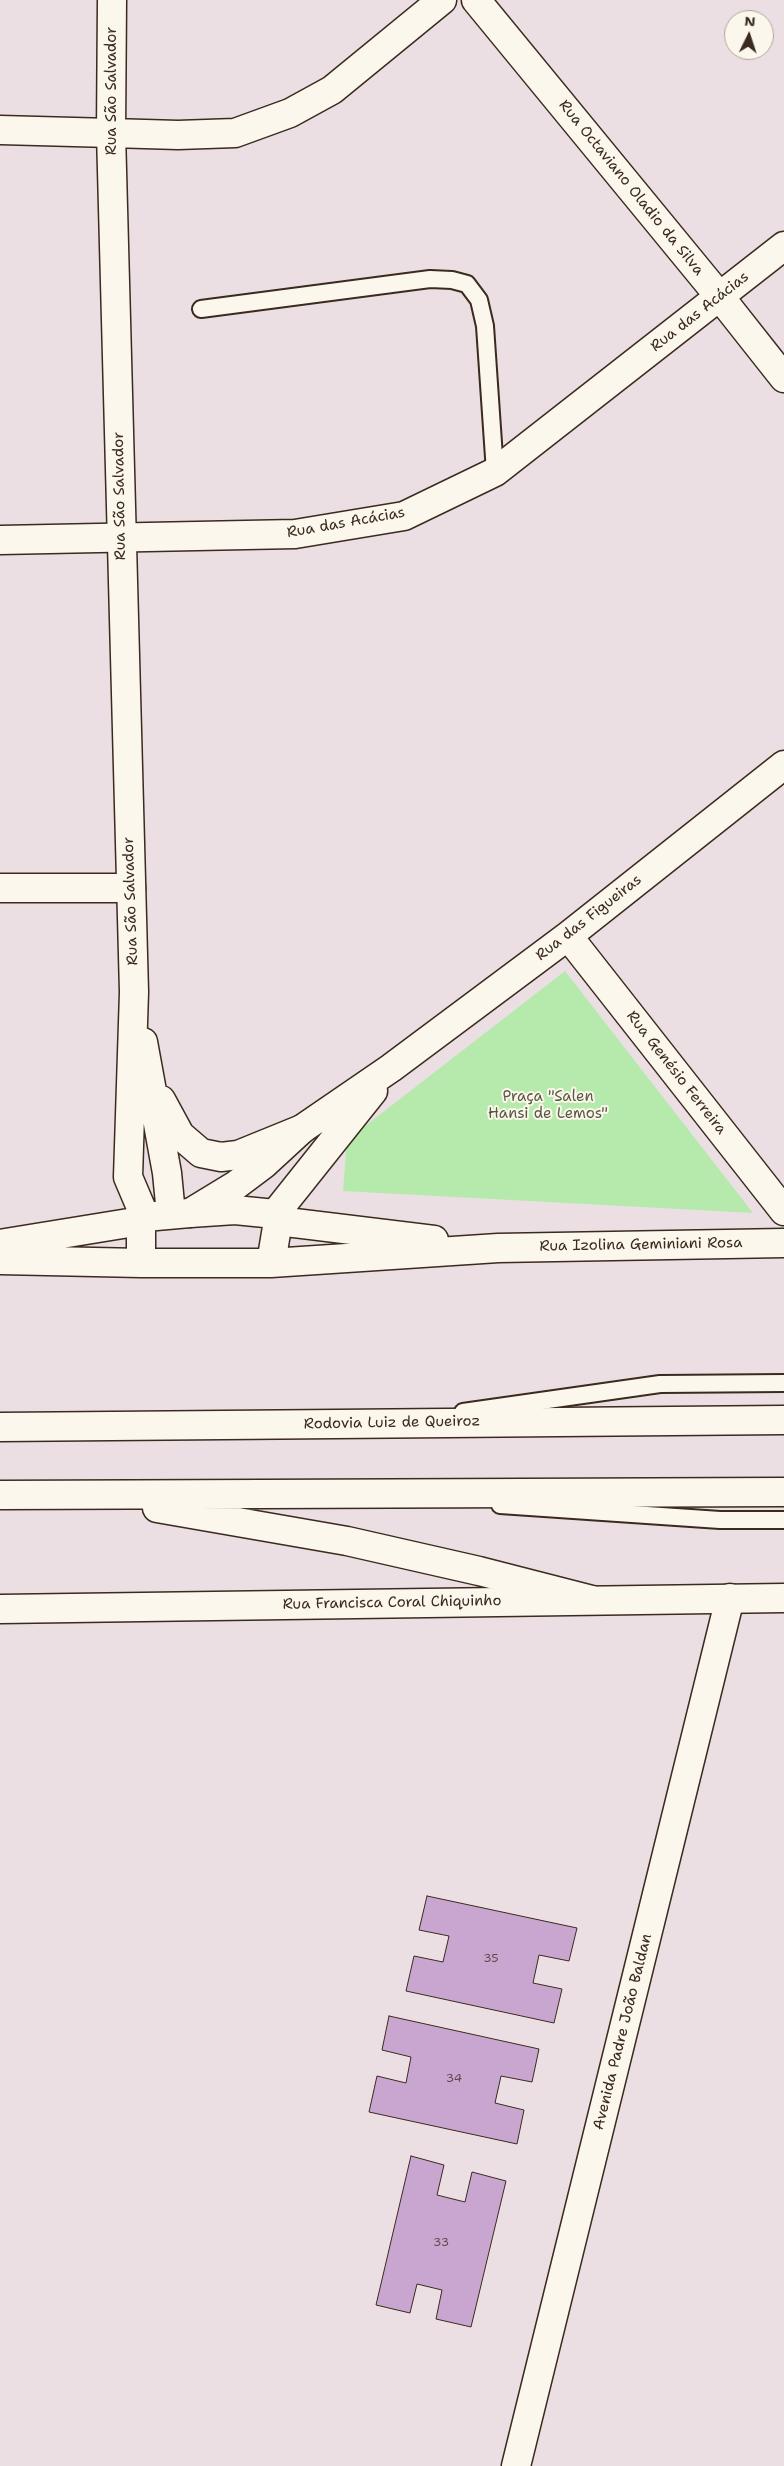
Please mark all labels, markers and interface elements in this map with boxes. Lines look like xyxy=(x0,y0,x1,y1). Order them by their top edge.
north arrow xyxy=(724,10,774,60)
text: N xyxy=(744,12,756,30)
street label: Rua São Salvador xyxy=(103,27,121,155)
street label: Rua Octaviano Oladio da Silva xyxy=(555,97,707,279)
street label: Rua das Acácias xyxy=(647,268,753,356)
street label: Rua São Salvador xyxy=(110,432,130,560)
street label: Rua das Acácias xyxy=(285,504,407,542)
street label: Rua São Salvador xyxy=(120,836,142,966)
street label: Rua das Figueiras xyxy=(532,871,646,965)
street label: Rua Genésio Ferreira xyxy=(622,1008,730,1138)
park label: Praça "Salen Hansi de Lemos" xyxy=(488,1088,608,1123)
street label: Rua Izolina Geminiani Rosa xyxy=(539,1234,743,1256)
street label: Rodovia Luiz de Queiroz xyxy=(304,1412,480,1434)
street label: Rua Francisca Coral Chiquinho xyxy=(282,1592,502,1614)
street label: Avenida Padre João Baldan xyxy=(590,1932,656,2132)
house number: 35 xyxy=(483,1952,499,1966)
house number: 34 xyxy=(446,2072,462,2086)
house number: 33 xyxy=(433,2236,449,2250)

